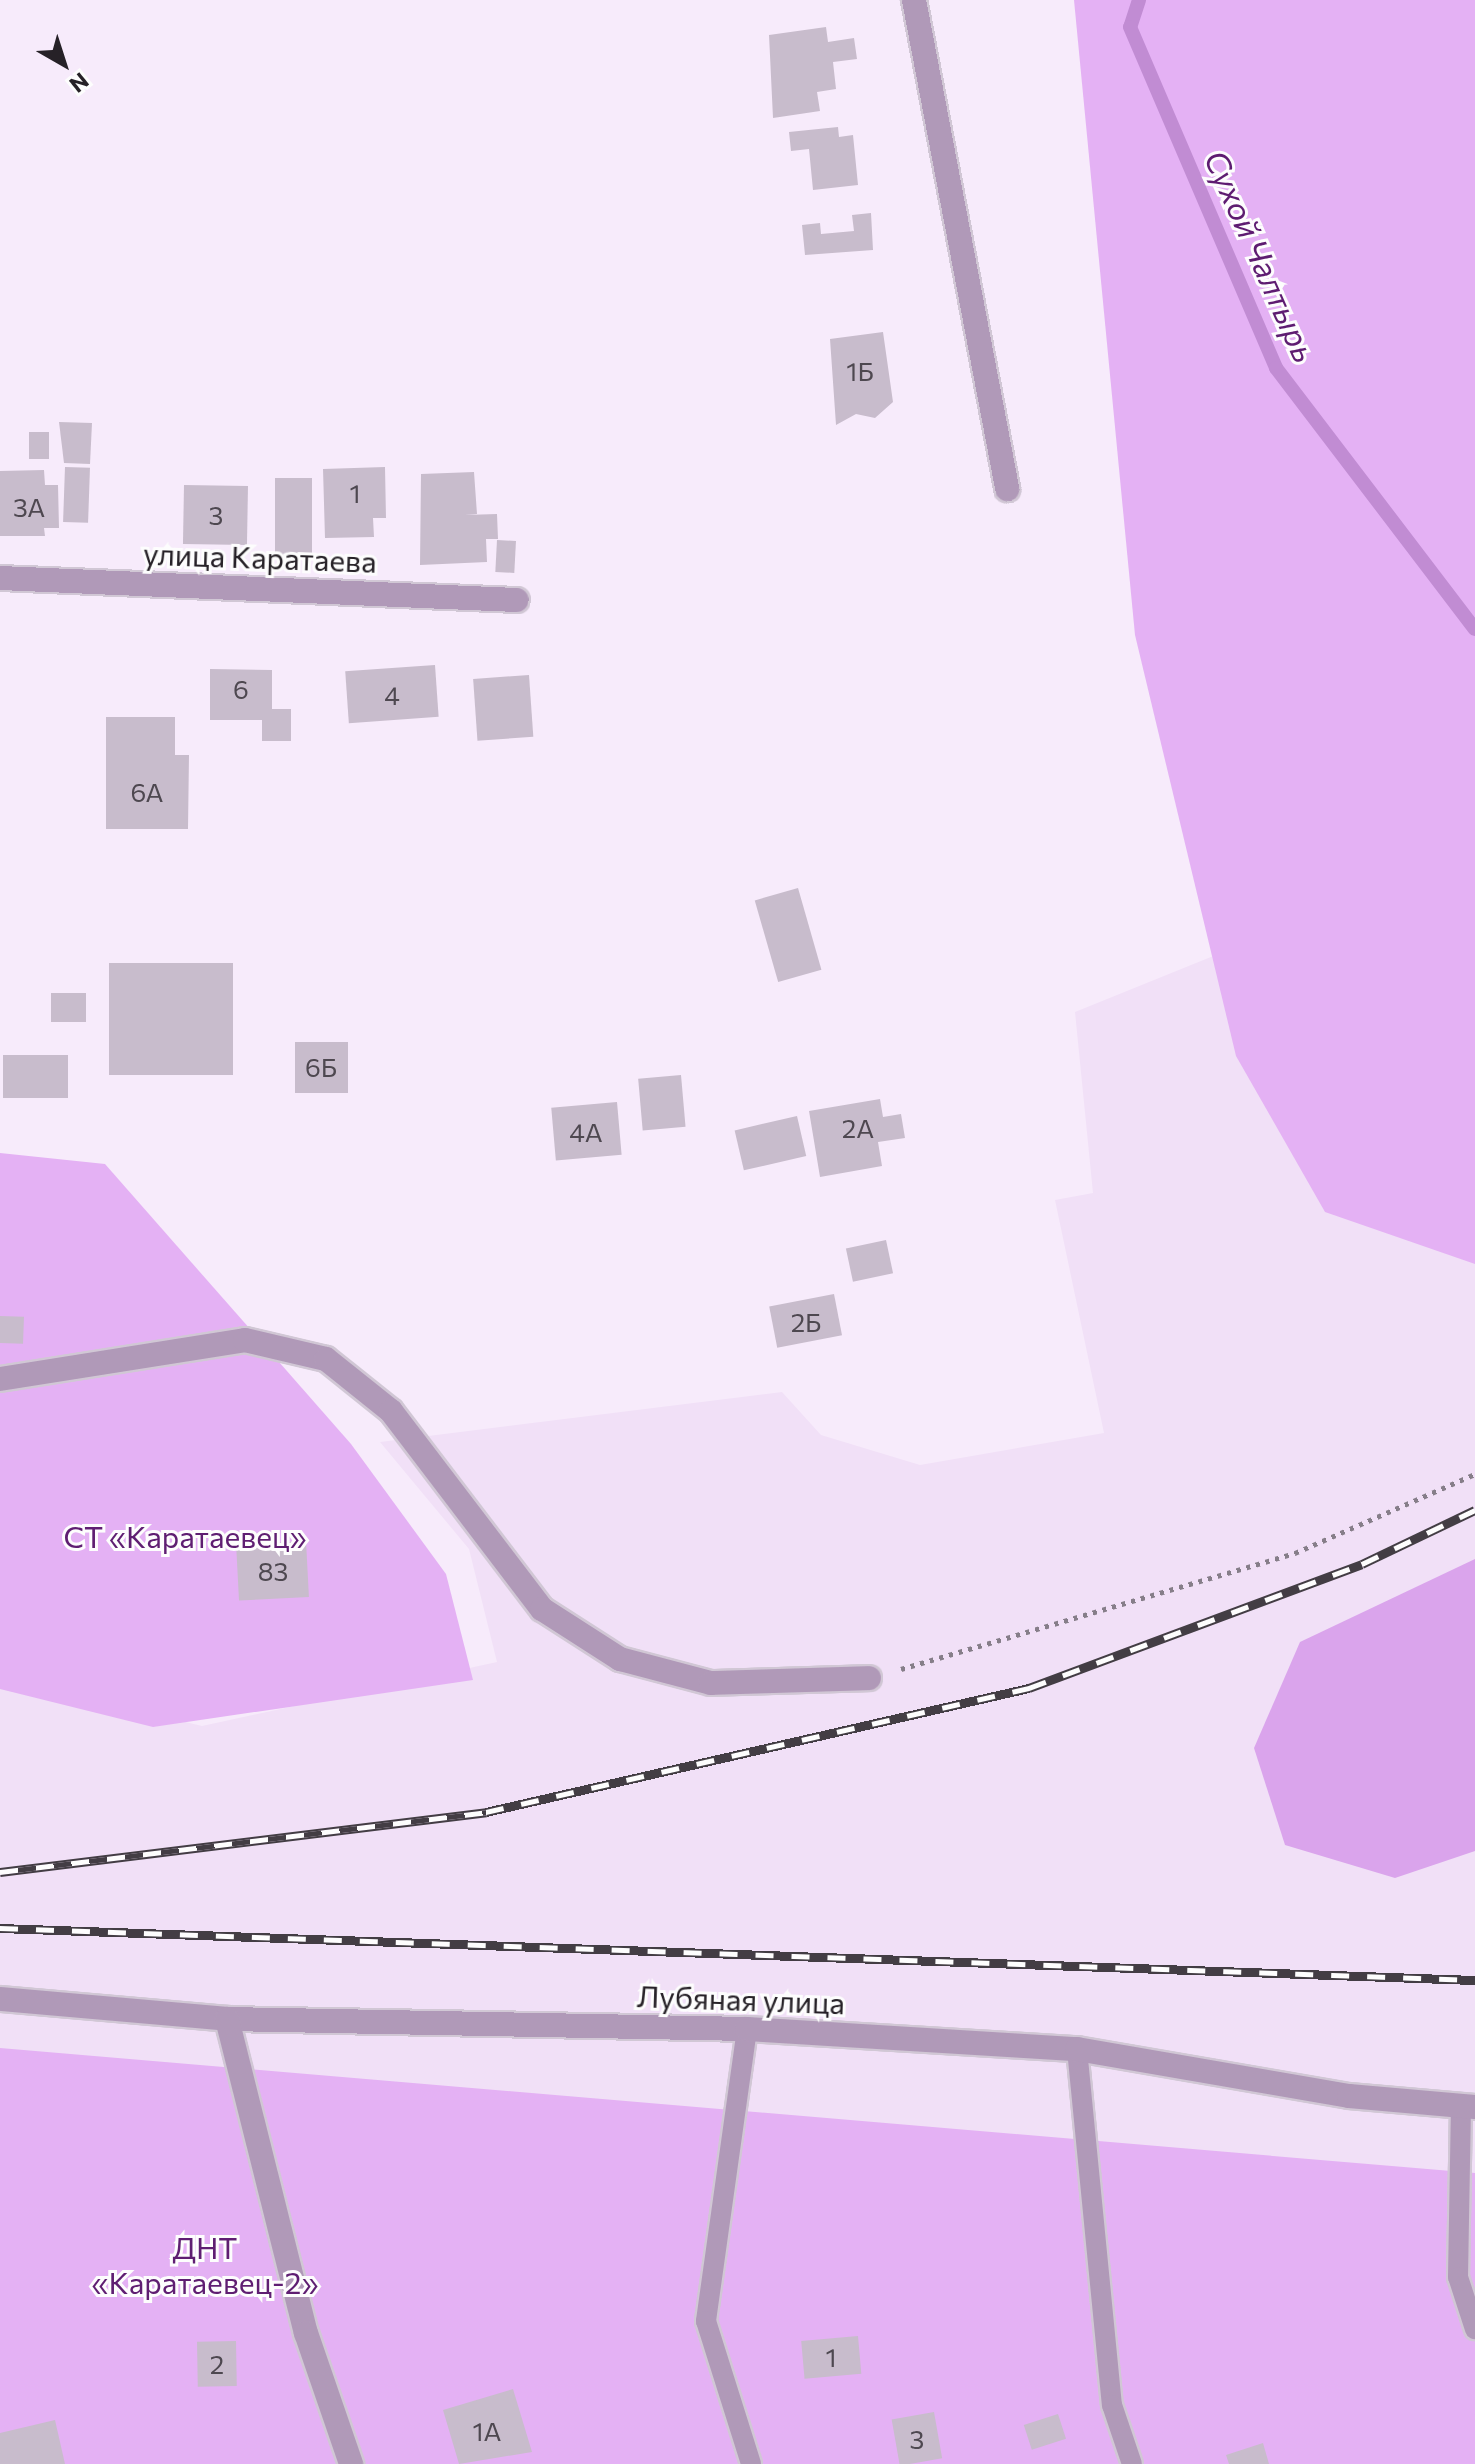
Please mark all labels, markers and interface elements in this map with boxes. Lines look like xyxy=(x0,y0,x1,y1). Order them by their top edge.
north arrow xyxy=(24,24,104,104)
text: N xyxy=(65,67,94,99)
water label: Сухой Чалтырь xyxy=(1197,144,1325,368)
house number: 1Б xyxy=(846,355,874,387)
house number: 1 xyxy=(349,477,361,509)
house number: 3А xyxy=(13,491,45,523)
house number: 3 xyxy=(209,499,223,531)
street label: улица Каратаева xyxy=(143,535,377,579)
house number: 6 xyxy=(233,673,249,705)
house number: 4 xyxy=(384,679,400,711)
house number: 6А xyxy=(130,776,164,808)
house number: 6Б xyxy=(305,1051,337,1083)
house number: 2А xyxy=(842,1112,874,1144)
house number: 4А xyxy=(569,1116,603,1148)
house number: 2Б xyxy=(791,1306,821,1338)
park label: СТ «Каратаевец» xyxy=(63,1518,307,1554)
house number: 83 xyxy=(258,1555,288,1587)
street label: Лубяная улица xyxy=(636,1977,846,2021)
park label: ДНТ «Каратаевец-2» xyxy=(92,2229,318,2300)
house number: 1 xyxy=(825,2341,837,2373)
house number: 2 xyxy=(210,2348,224,2380)
house number: 1А xyxy=(472,2415,502,2447)
house number: 3 xyxy=(910,2423,924,2455)

